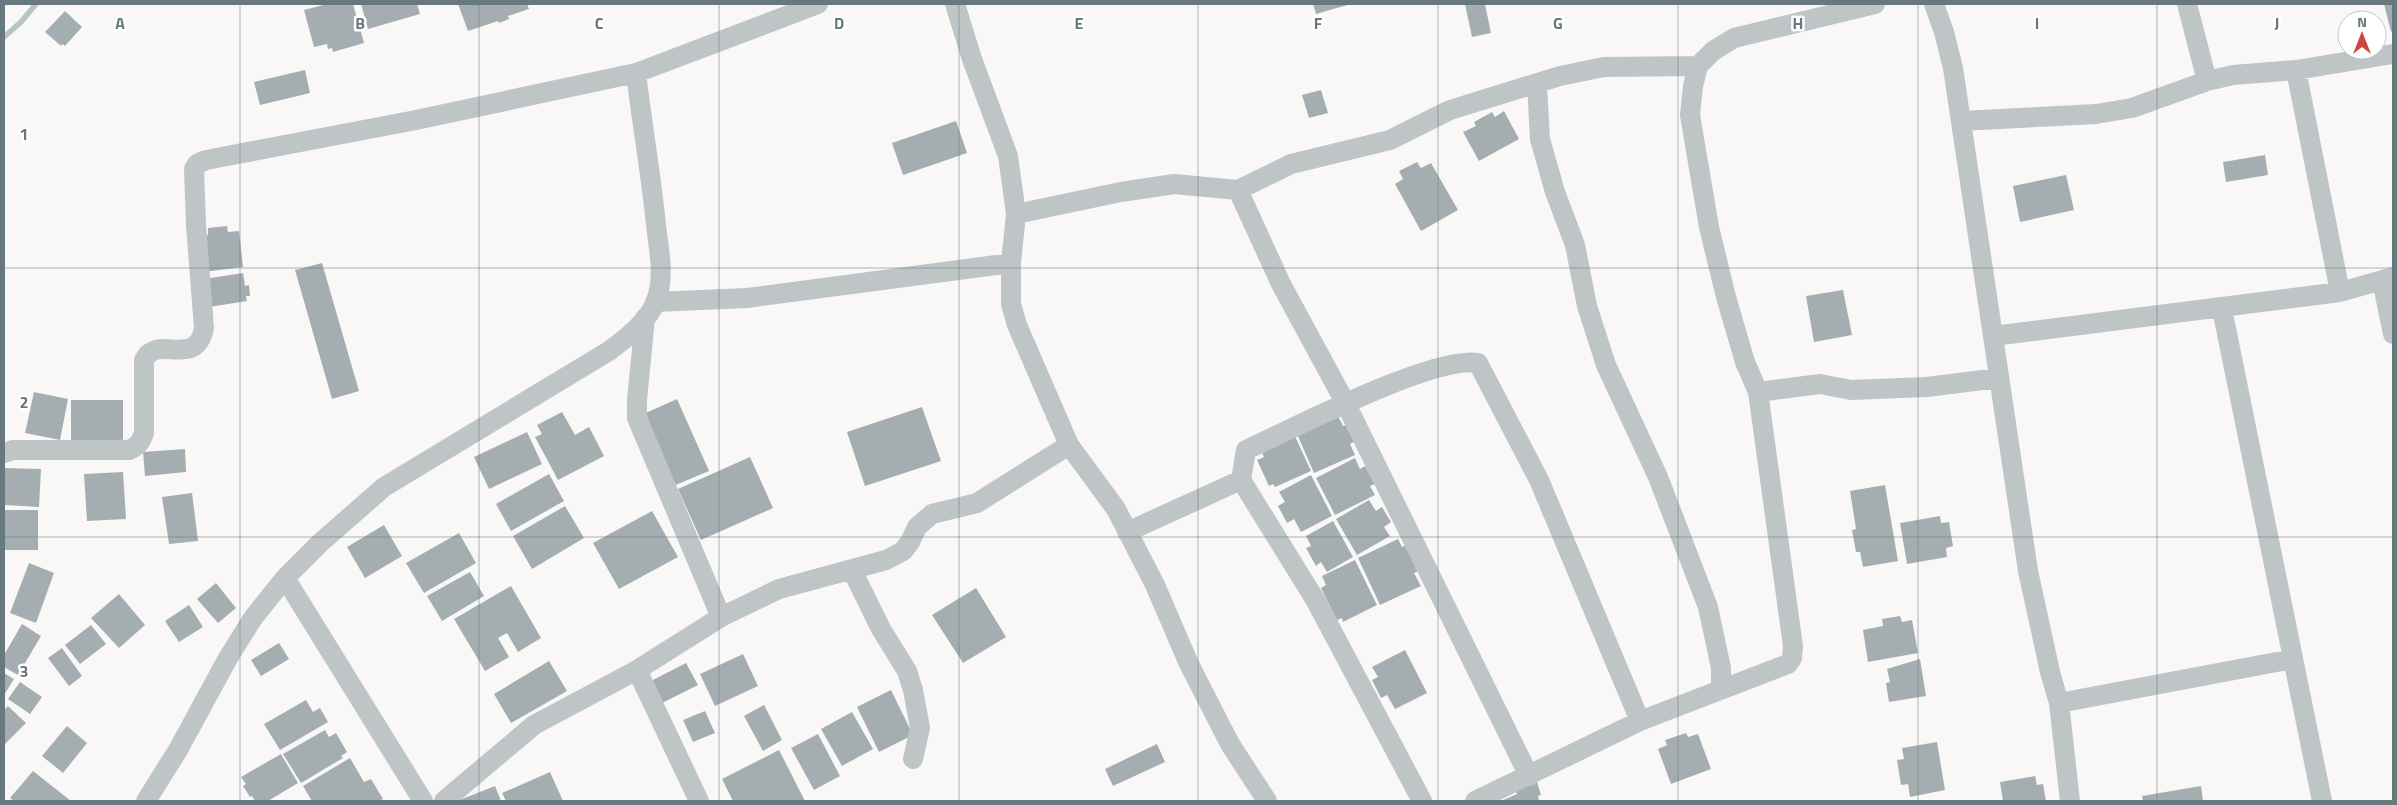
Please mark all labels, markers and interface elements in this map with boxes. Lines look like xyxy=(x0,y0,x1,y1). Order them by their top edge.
north arrow xyxy=(2337,10,2387,60)
text: A xyxy=(115,11,125,35)
text: B xyxy=(355,11,365,35)
text: C xyxy=(595,11,604,35)
text: D xyxy=(834,11,844,35)
text: E xyxy=(1075,11,1084,35)
text: F xyxy=(1314,11,1323,35)
text: G xyxy=(1553,11,1563,35)
text: H xyxy=(1793,11,1803,35)
text: I xyxy=(2035,11,2039,35)
text: J xyxy=(2275,11,2279,35)
text: N xyxy=(2357,11,2367,32)
text: 1 xyxy=(20,122,28,146)
text: 2 xyxy=(20,390,28,414)
text: 3 xyxy=(20,659,28,683)

